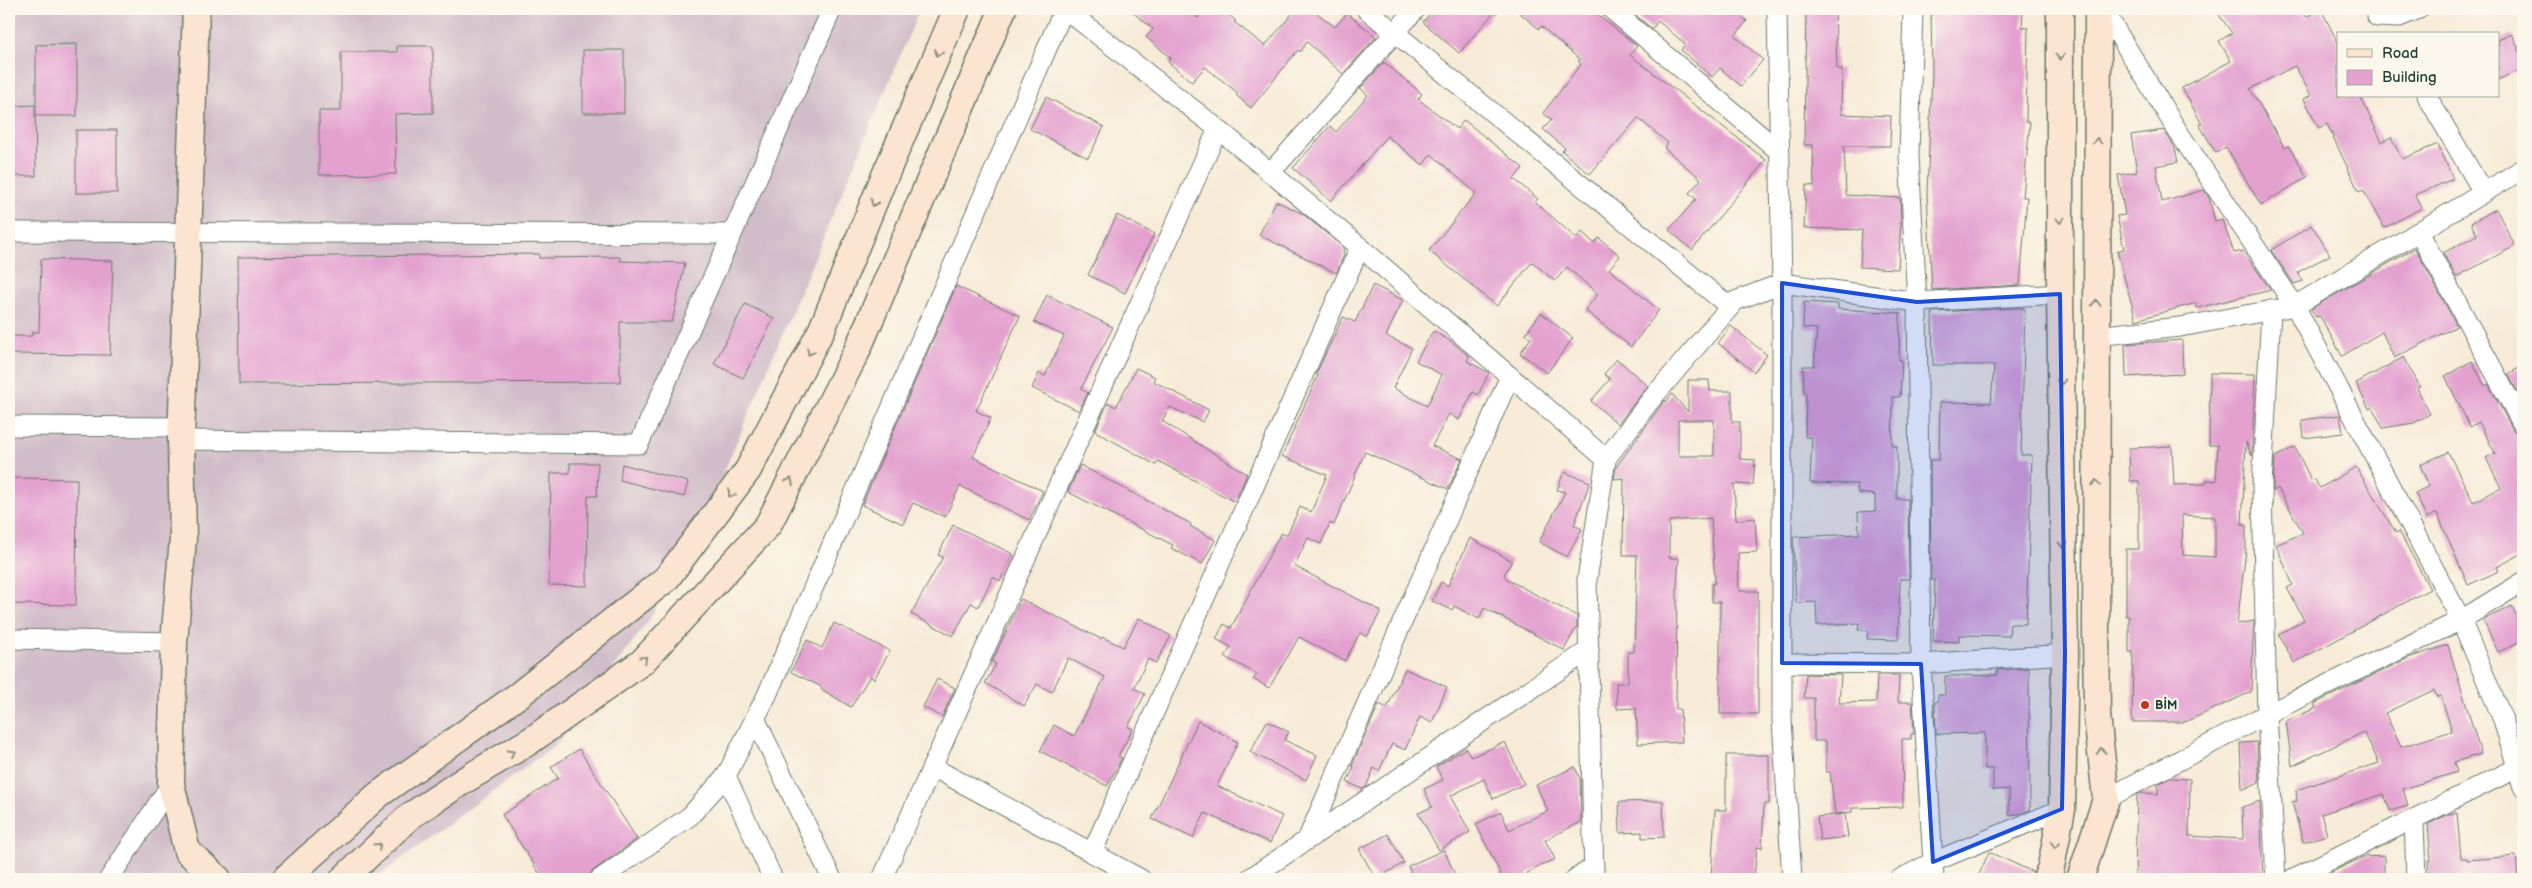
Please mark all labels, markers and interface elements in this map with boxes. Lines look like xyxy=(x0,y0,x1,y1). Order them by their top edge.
legend xyxy=(2337,32,2500,98)
text: Road xyxy=(2382,44,2418,63)
one-way arrow xyxy=(933,48,944,57)
one-way arrow xyxy=(2055,54,2065,62)
text: Building xyxy=(2382,68,2437,87)
one-way arrow xyxy=(2092,136,2102,144)
one-way arrow xyxy=(869,198,880,207)
one-way arrow xyxy=(2055,216,2065,224)
one-way arrow xyxy=(2091,299,2101,306)
one-way arrow xyxy=(806,347,816,356)
one-way arrow xyxy=(2056,379,2066,387)
one-way arrow xyxy=(784,477,794,486)
one-way arrow xyxy=(2091,479,2101,486)
one-way arrow xyxy=(728,488,737,498)
one-way arrow xyxy=(2057,541,2068,549)
one-way arrow xyxy=(638,656,647,665)
place label: BİM xyxy=(2155,696,2177,713)
marker: BİM xyxy=(2139,699,2151,711)
one-way arrow xyxy=(2096,746,2107,754)
one-way arrow xyxy=(505,749,514,759)
one-way arrow xyxy=(2051,840,2061,849)
one-way arrow xyxy=(373,843,382,852)

